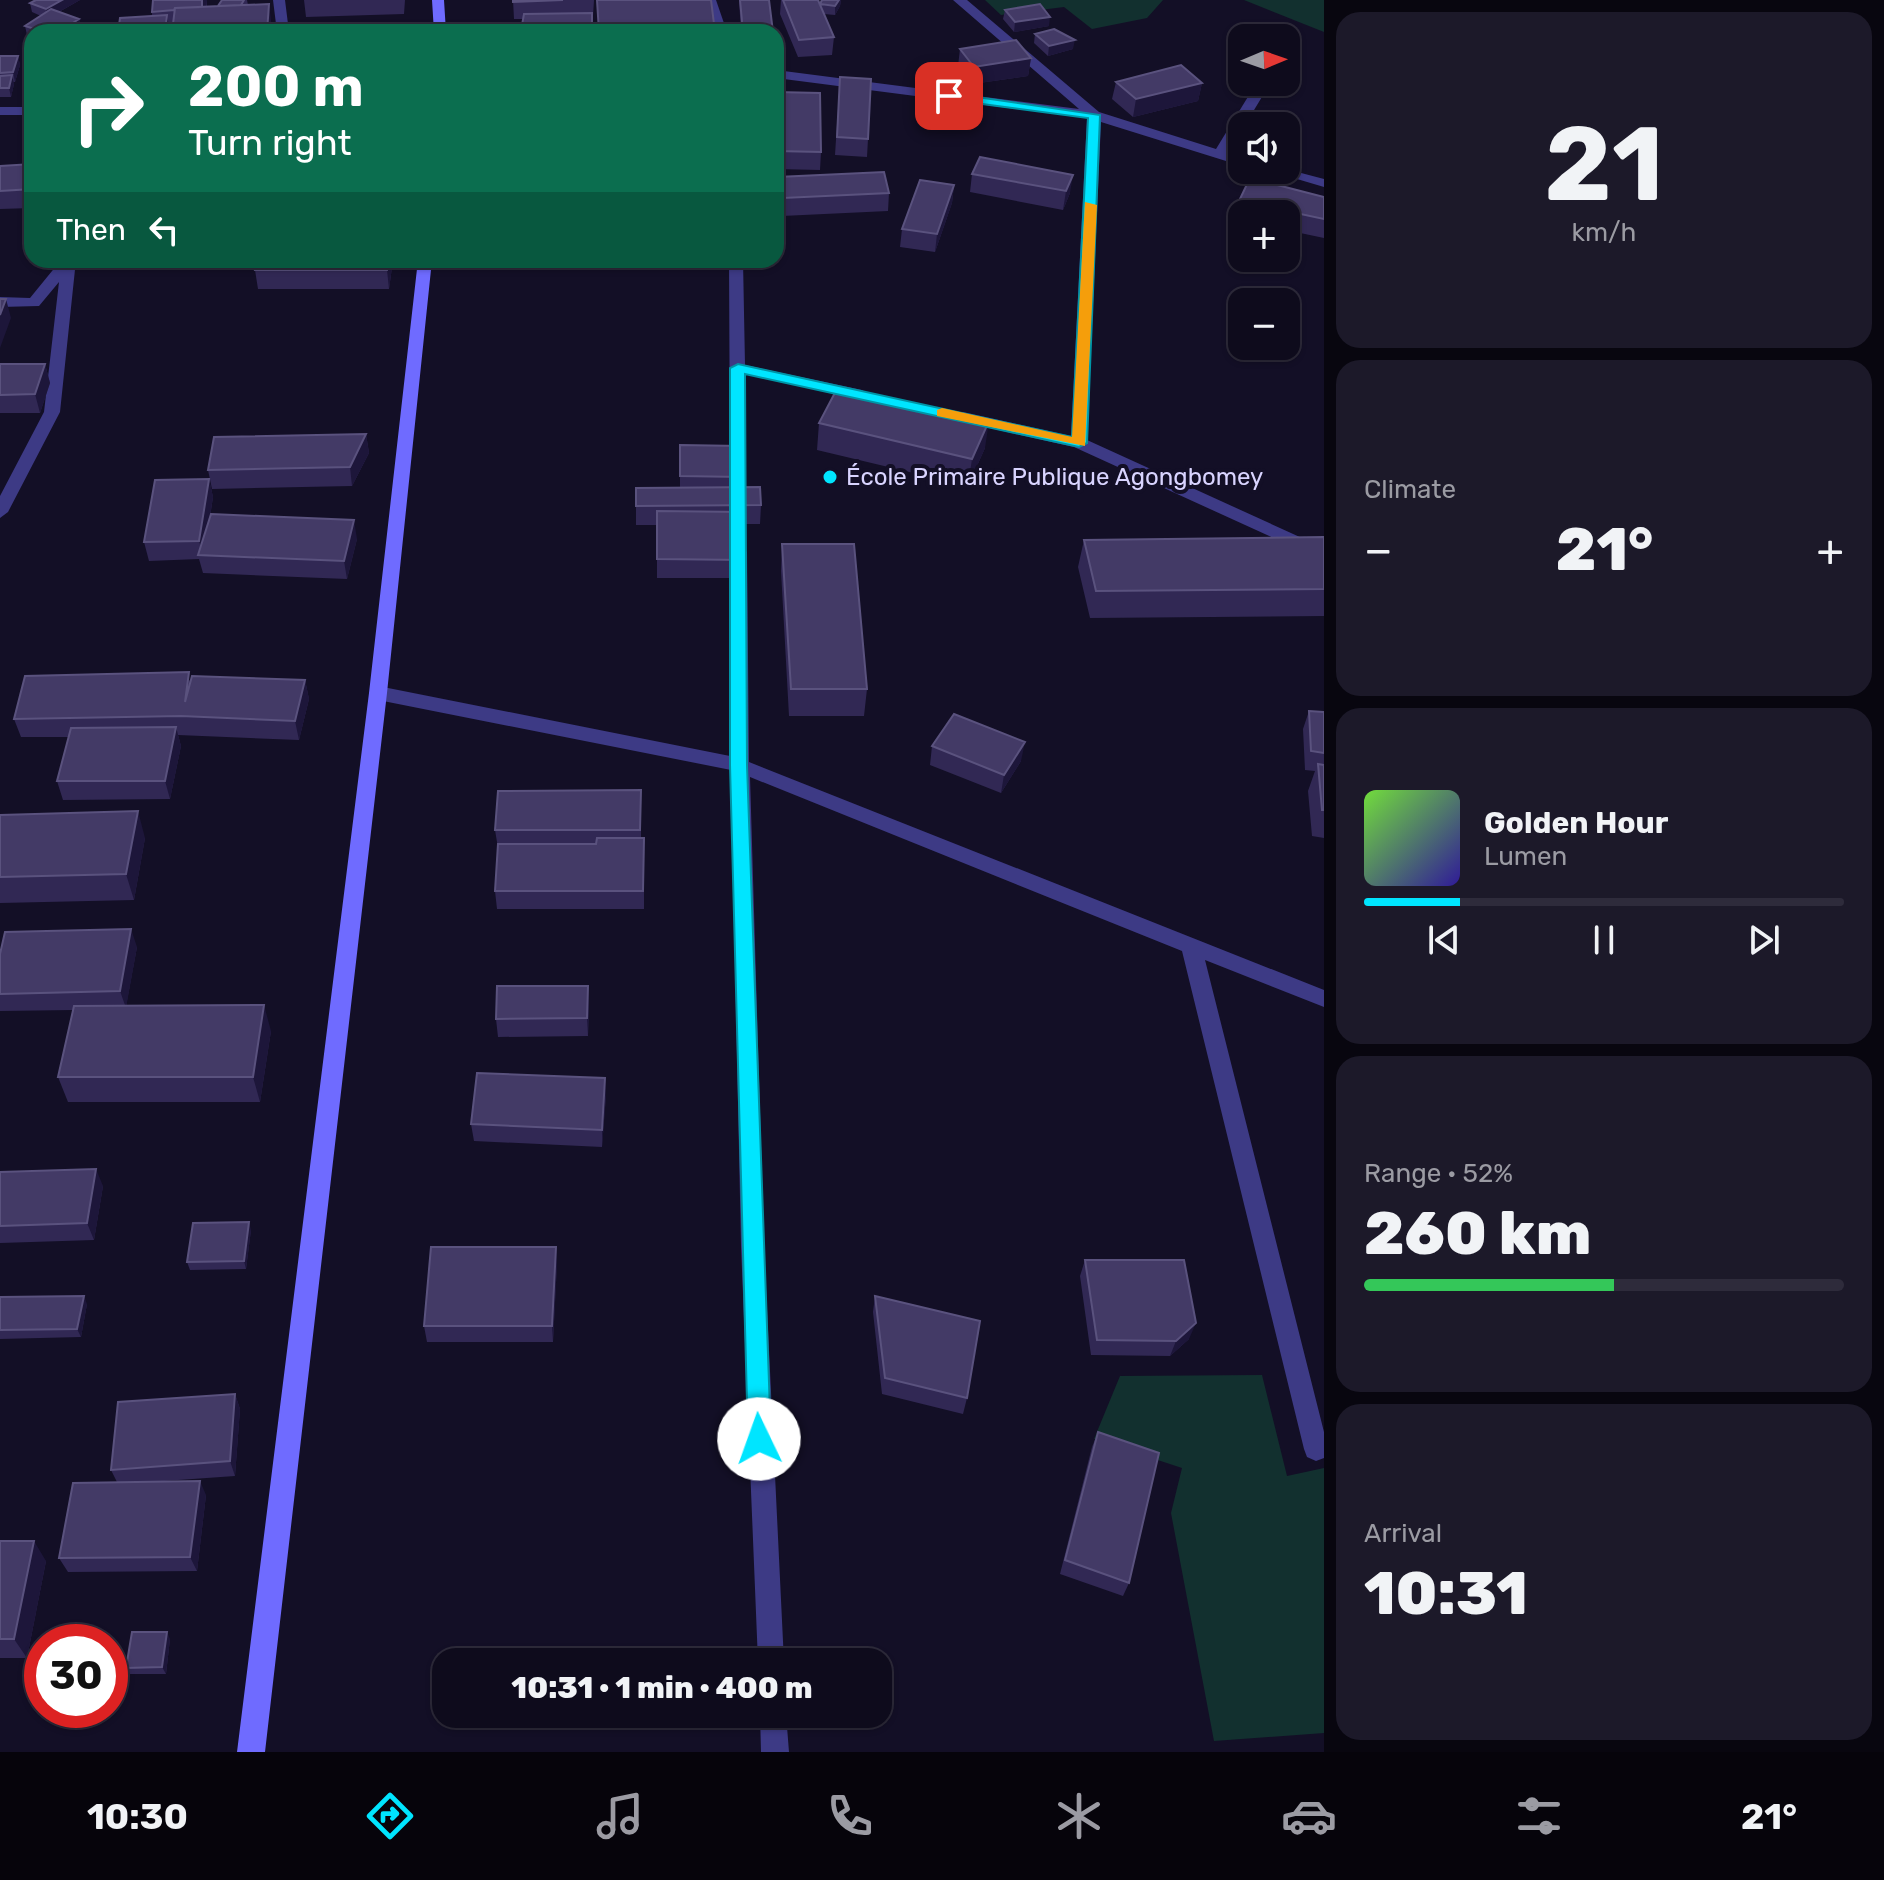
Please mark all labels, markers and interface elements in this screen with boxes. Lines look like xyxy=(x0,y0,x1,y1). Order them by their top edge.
north arrow xyxy=(1228,24,1300,96)
map controls xyxy=(1228,24,1300,360)
text: 200 m xyxy=(188,54,364,120)
icon: right xyxy=(56,56,160,160)
pin xyxy=(915,62,983,130)
icon: arrive xyxy=(927,74,971,118)
text: 21 xyxy=(1544,103,1664,226)
button: sound xyxy=(1228,112,1300,184)
text: Turn right xyxy=(188,121,352,164)
button: + xyxy=(1228,200,1300,272)
icon: left xyxy=(142,208,186,252)
text: Then xyxy=(56,212,126,248)
text: km/h xyxy=(1572,217,1636,248)
button: − xyxy=(1228,288,1300,360)
place label: École Primaire Publique Agongbomey xyxy=(846,463,1263,491)
marker: École Primaire Publique Agongbomey xyxy=(821,468,839,486)
text: Climate xyxy=(1364,474,1456,505)
text: 21° xyxy=(1556,514,1653,585)
text: − xyxy=(1364,524,1393,576)
text: + xyxy=(1817,524,1844,576)
text: Golden Hour xyxy=(1484,805,1668,841)
text: Lumen xyxy=(1484,841,1567,872)
icon: previous xyxy=(1422,918,1466,962)
icon: pause xyxy=(1582,918,1626,962)
icon: next xyxy=(1742,918,1786,962)
text: Range · 52% xyxy=(1364,1158,1513,1189)
text: 260 km xyxy=(1364,1198,1591,1269)
position arrow xyxy=(717,1397,801,1481)
text: Arrival xyxy=(1364,1518,1442,1549)
text: 10:31 xyxy=(1364,1558,1528,1629)
speed limit sign: 30 xyxy=(24,1624,128,1728)
text: 10:31 · 1 min · 400 m xyxy=(511,1670,813,1706)
icon: directions xyxy=(362,1788,418,1844)
icon: music xyxy=(592,1788,648,1844)
icon: phone xyxy=(822,1788,878,1844)
icon: climate xyxy=(1051,1788,1107,1844)
icon: car xyxy=(1281,1788,1337,1844)
icon: filters xyxy=(1511,1788,1567,1844)
text: 10:30 xyxy=(87,1795,188,1838)
text: 21° xyxy=(1741,1795,1797,1838)

